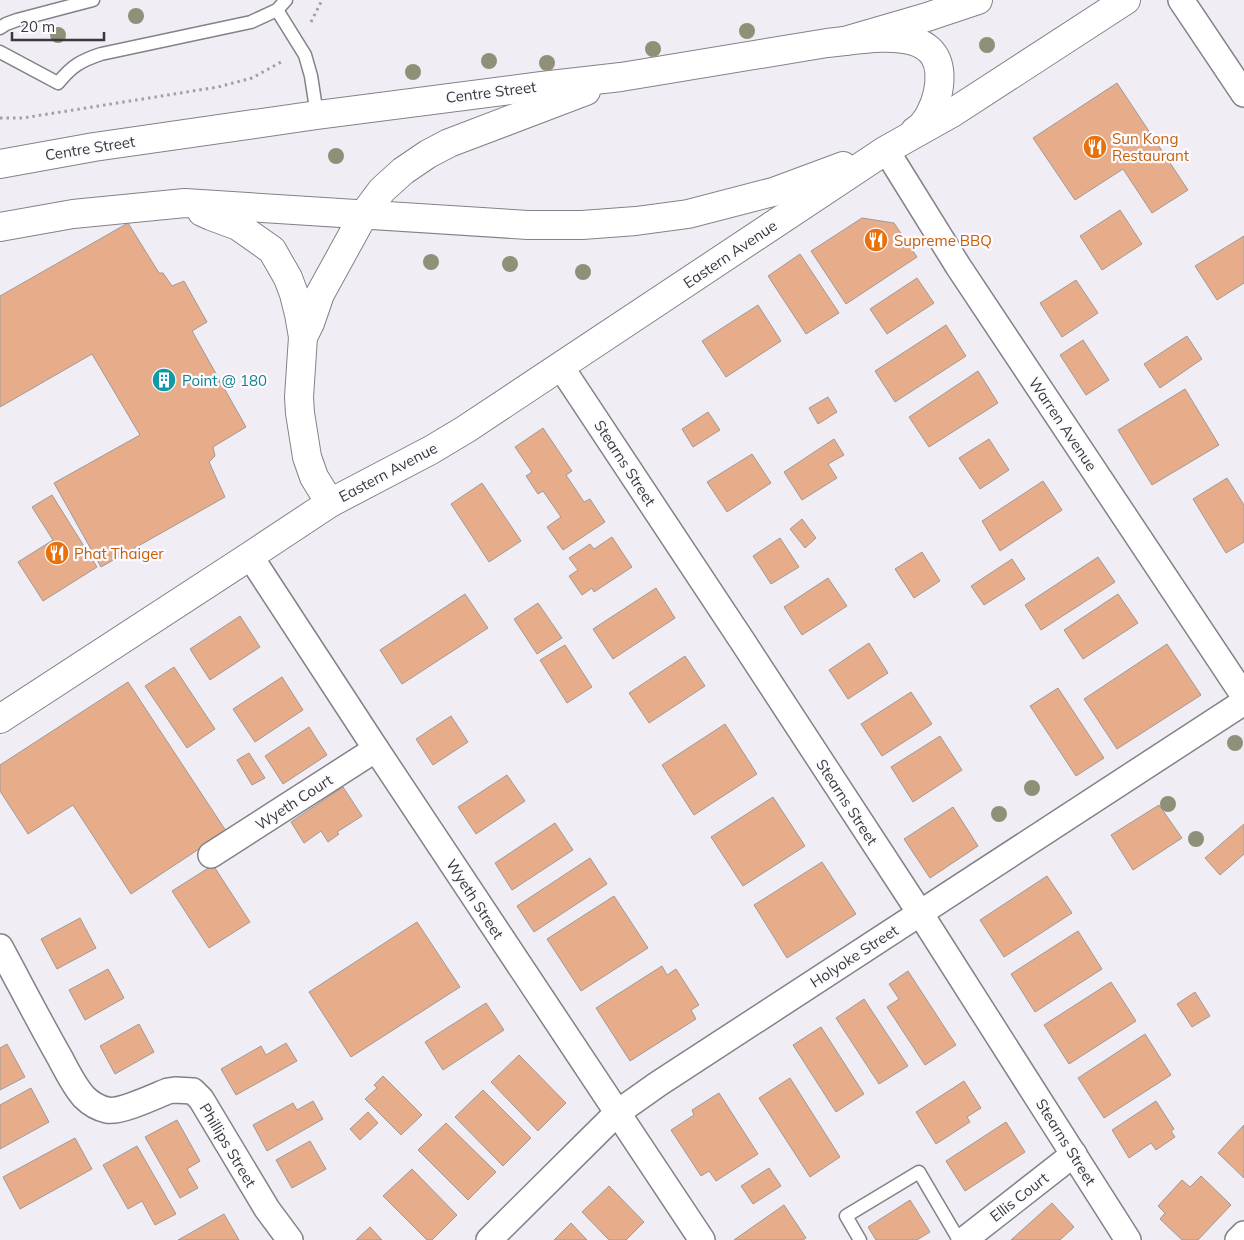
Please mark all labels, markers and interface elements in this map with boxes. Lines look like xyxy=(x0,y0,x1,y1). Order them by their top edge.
scale bar xyxy=(12,10,105,42)
text: 20 m xyxy=(20,17,55,36)
street label: Centre Street xyxy=(445,77,537,107)
place label: Sun Kong Restaurant xyxy=(1112,129,1189,165)
street label: Centre Street xyxy=(44,132,136,164)
restaurant icon: Sun Kong Restaurant xyxy=(1082,134,1108,160)
street label: Eastern Avenue xyxy=(680,216,780,292)
restaurant icon: Supreme BBQ xyxy=(863,227,889,253)
place label: Supreme BBQ xyxy=(894,231,992,250)
building icon: Point @ 180 xyxy=(151,367,177,393)
place label: Point @ 180 xyxy=(182,371,267,390)
street label: Warren Avenue xyxy=(1025,374,1101,474)
street label: Stearns Street xyxy=(590,416,660,510)
street label: Eastern Avenue xyxy=(336,438,440,506)
restaurant icon: Phat Thaiger xyxy=(44,540,70,566)
place label: Phat Thaiger xyxy=(74,544,164,563)
street label: Stearns Street xyxy=(812,755,882,849)
street label: Wyeth Court xyxy=(252,770,336,834)
street label: Wyeth Street xyxy=(442,855,508,943)
street label: Holyoke Street xyxy=(806,920,902,992)
street label: Stearns Street xyxy=(1032,1095,1100,1189)
street label: Phillips Street xyxy=(195,1100,261,1190)
street label: Ellis Court xyxy=(986,1168,1052,1226)

